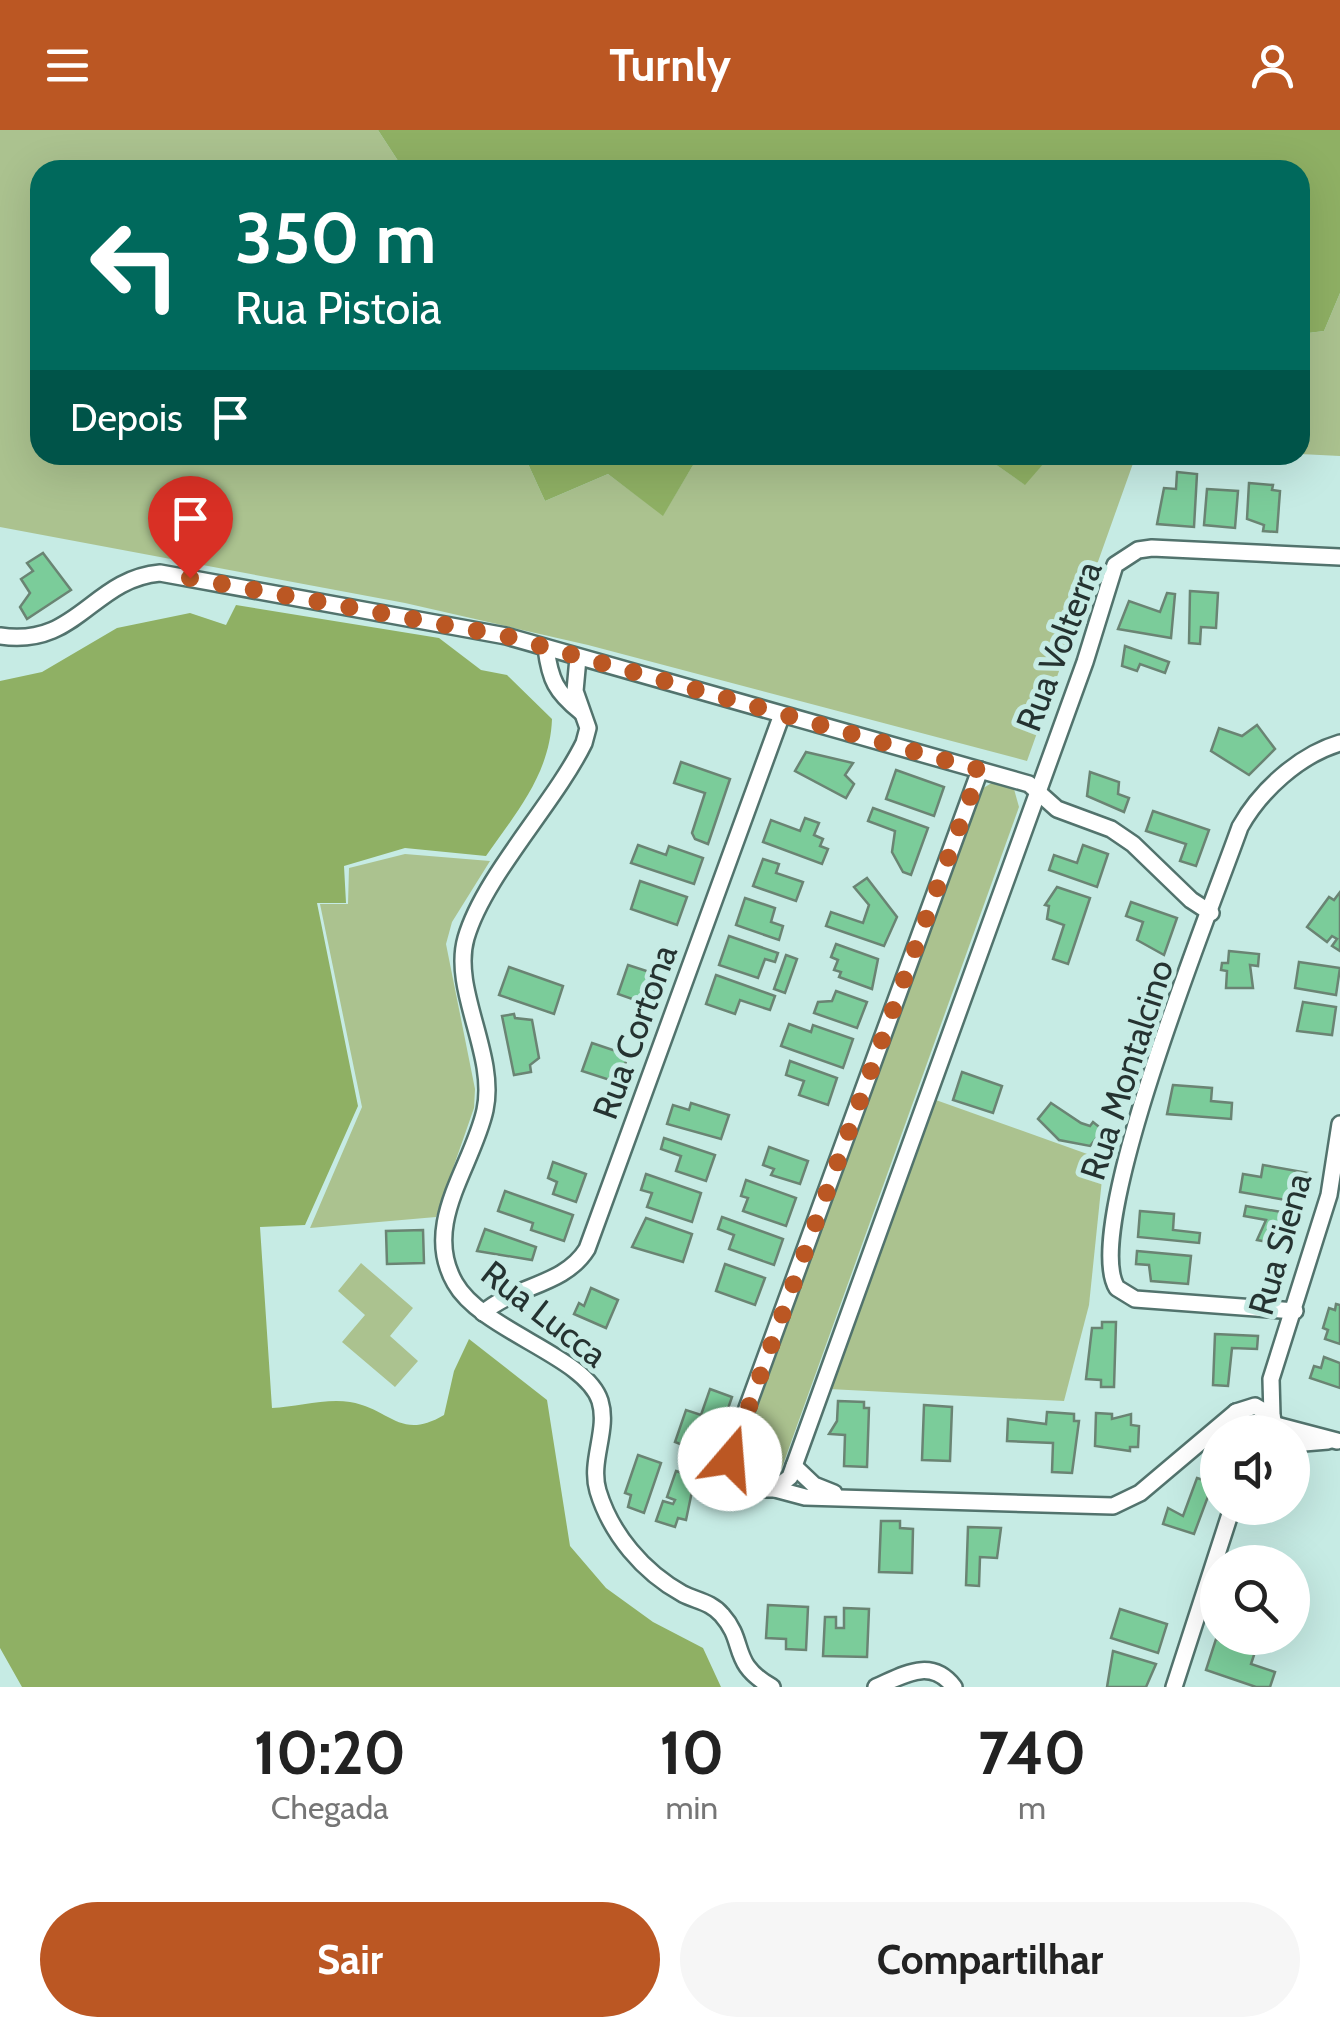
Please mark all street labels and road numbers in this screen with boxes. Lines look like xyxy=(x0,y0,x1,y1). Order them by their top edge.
street label: Rua Volterra xyxy=(1006,555,1111,737)
street label: Rua Cortona xyxy=(583,939,686,1125)
street label: Rua Montalcino xyxy=(1071,954,1182,1185)
street label: Rua Siena xyxy=(1239,1168,1320,1320)
street label: Rua Lucca xyxy=(473,1251,616,1376)

